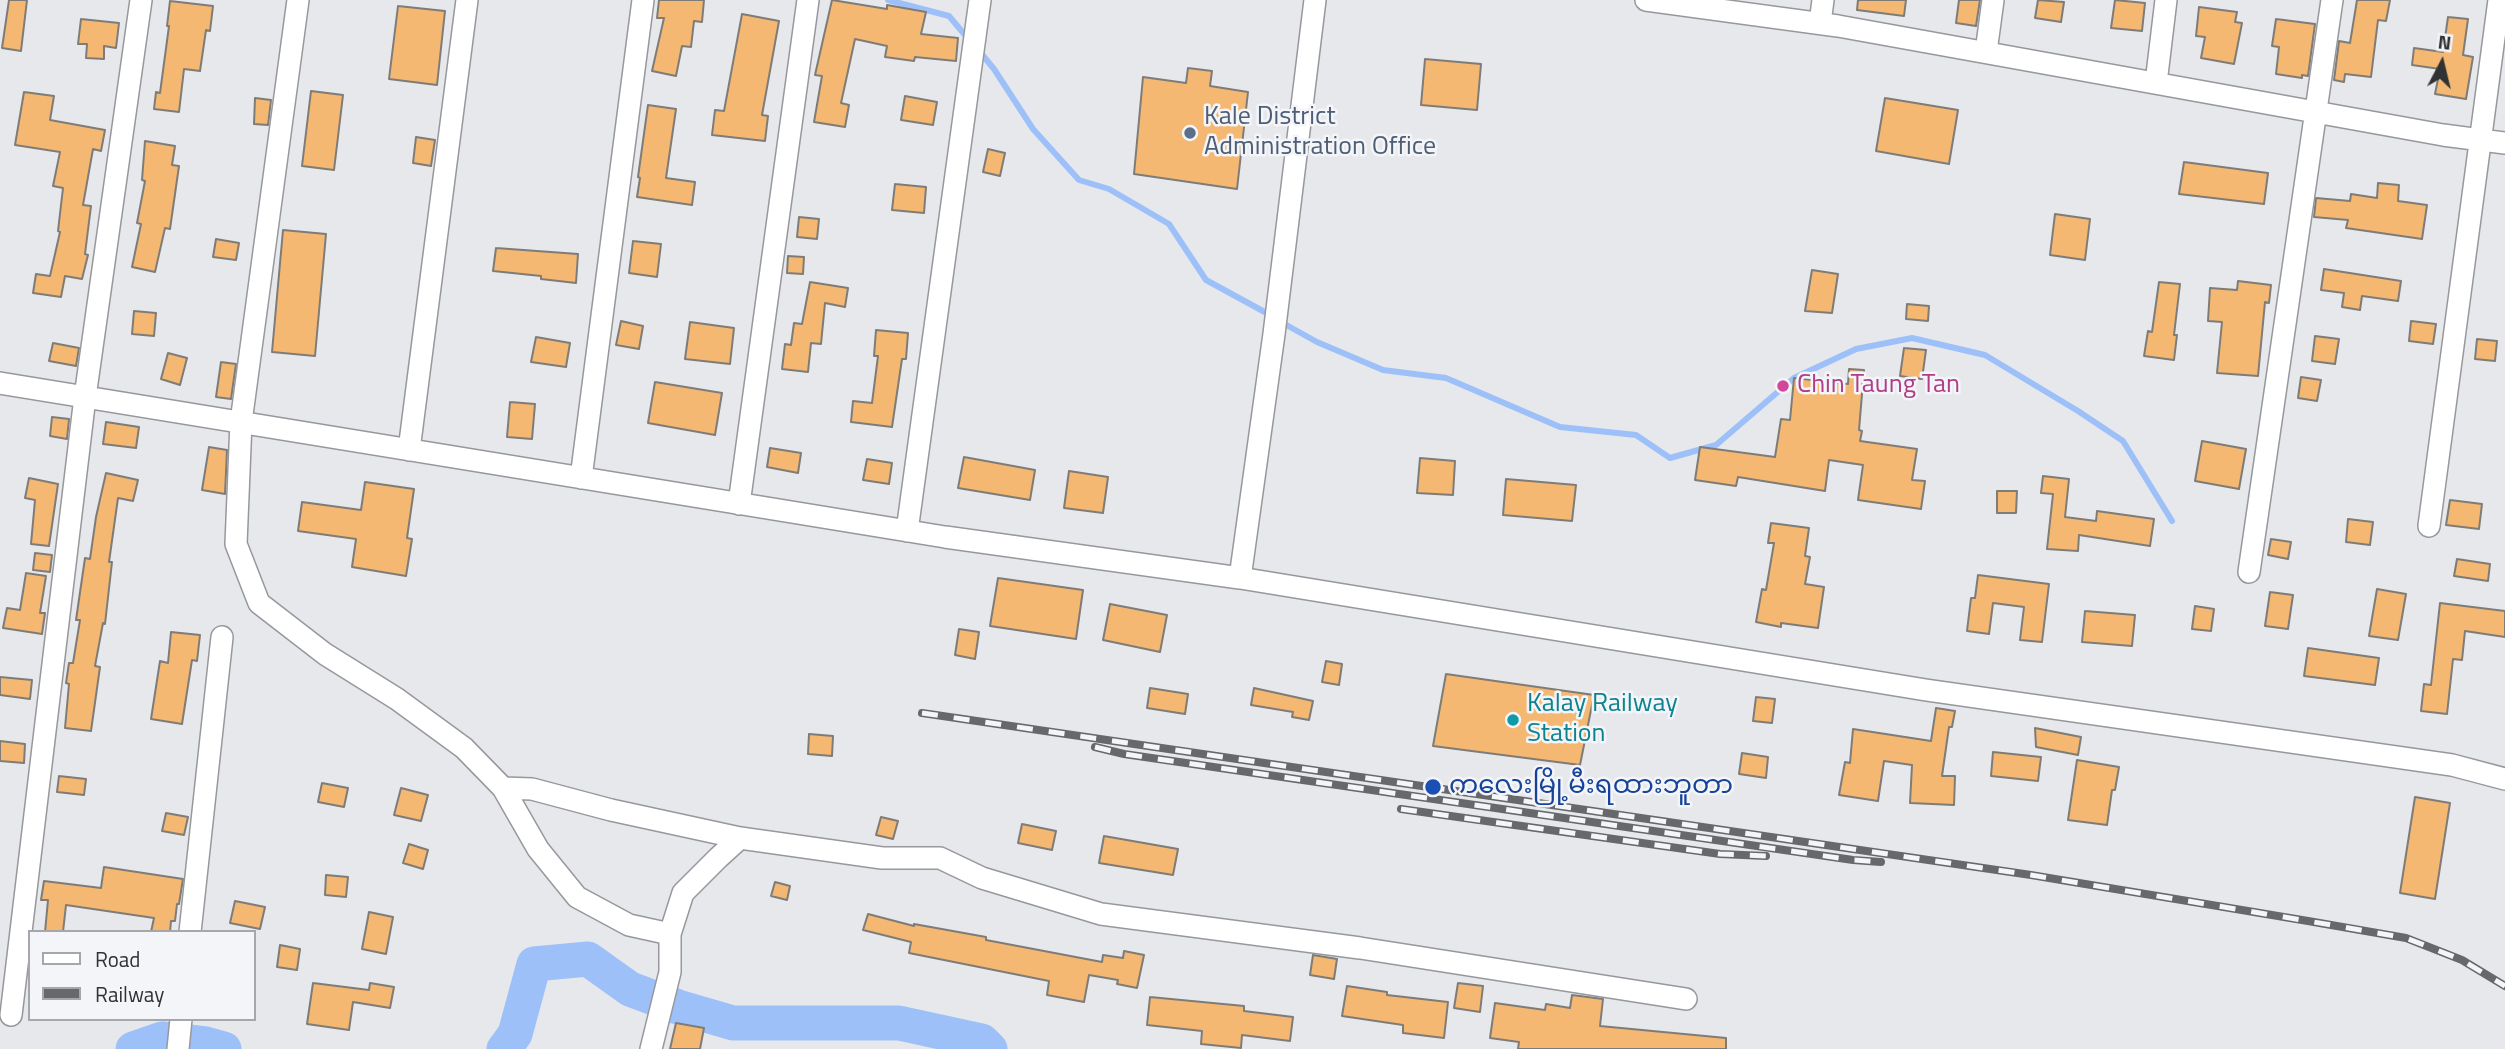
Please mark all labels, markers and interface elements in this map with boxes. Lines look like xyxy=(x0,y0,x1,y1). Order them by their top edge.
text: N xyxy=(2436,26,2453,57)
north arrow xyxy=(2407,28,2477,98)
place label: Kale District Administration Office xyxy=(1204,102,1436,164)
marker: Kale District Administration Office xyxy=(1182,125,1198,141)
place label: Chin Taung Tan xyxy=(1797,370,1960,402)
marker: Chin Taung Tan xyxy=(1775,378,1791,394)
place label: Kalay Railway Station xyxy=(1527,689,1678,750)
marker: Kalay Railway Station xyxy=(1505,712,1521,728)
place label: ကလေးမြို့မီးရထားဘူတာ xyxy=(1449,771,1733,803)
marker: ကလေးမြို့မီးရထားဘူတာ xyxy=(1423,777,1443,797)
legend xyxy=(28,930,256,1021)
text: Road xyxy=(95,943,140,975)
text: Railway xyxy=(95,978,164,1010)

